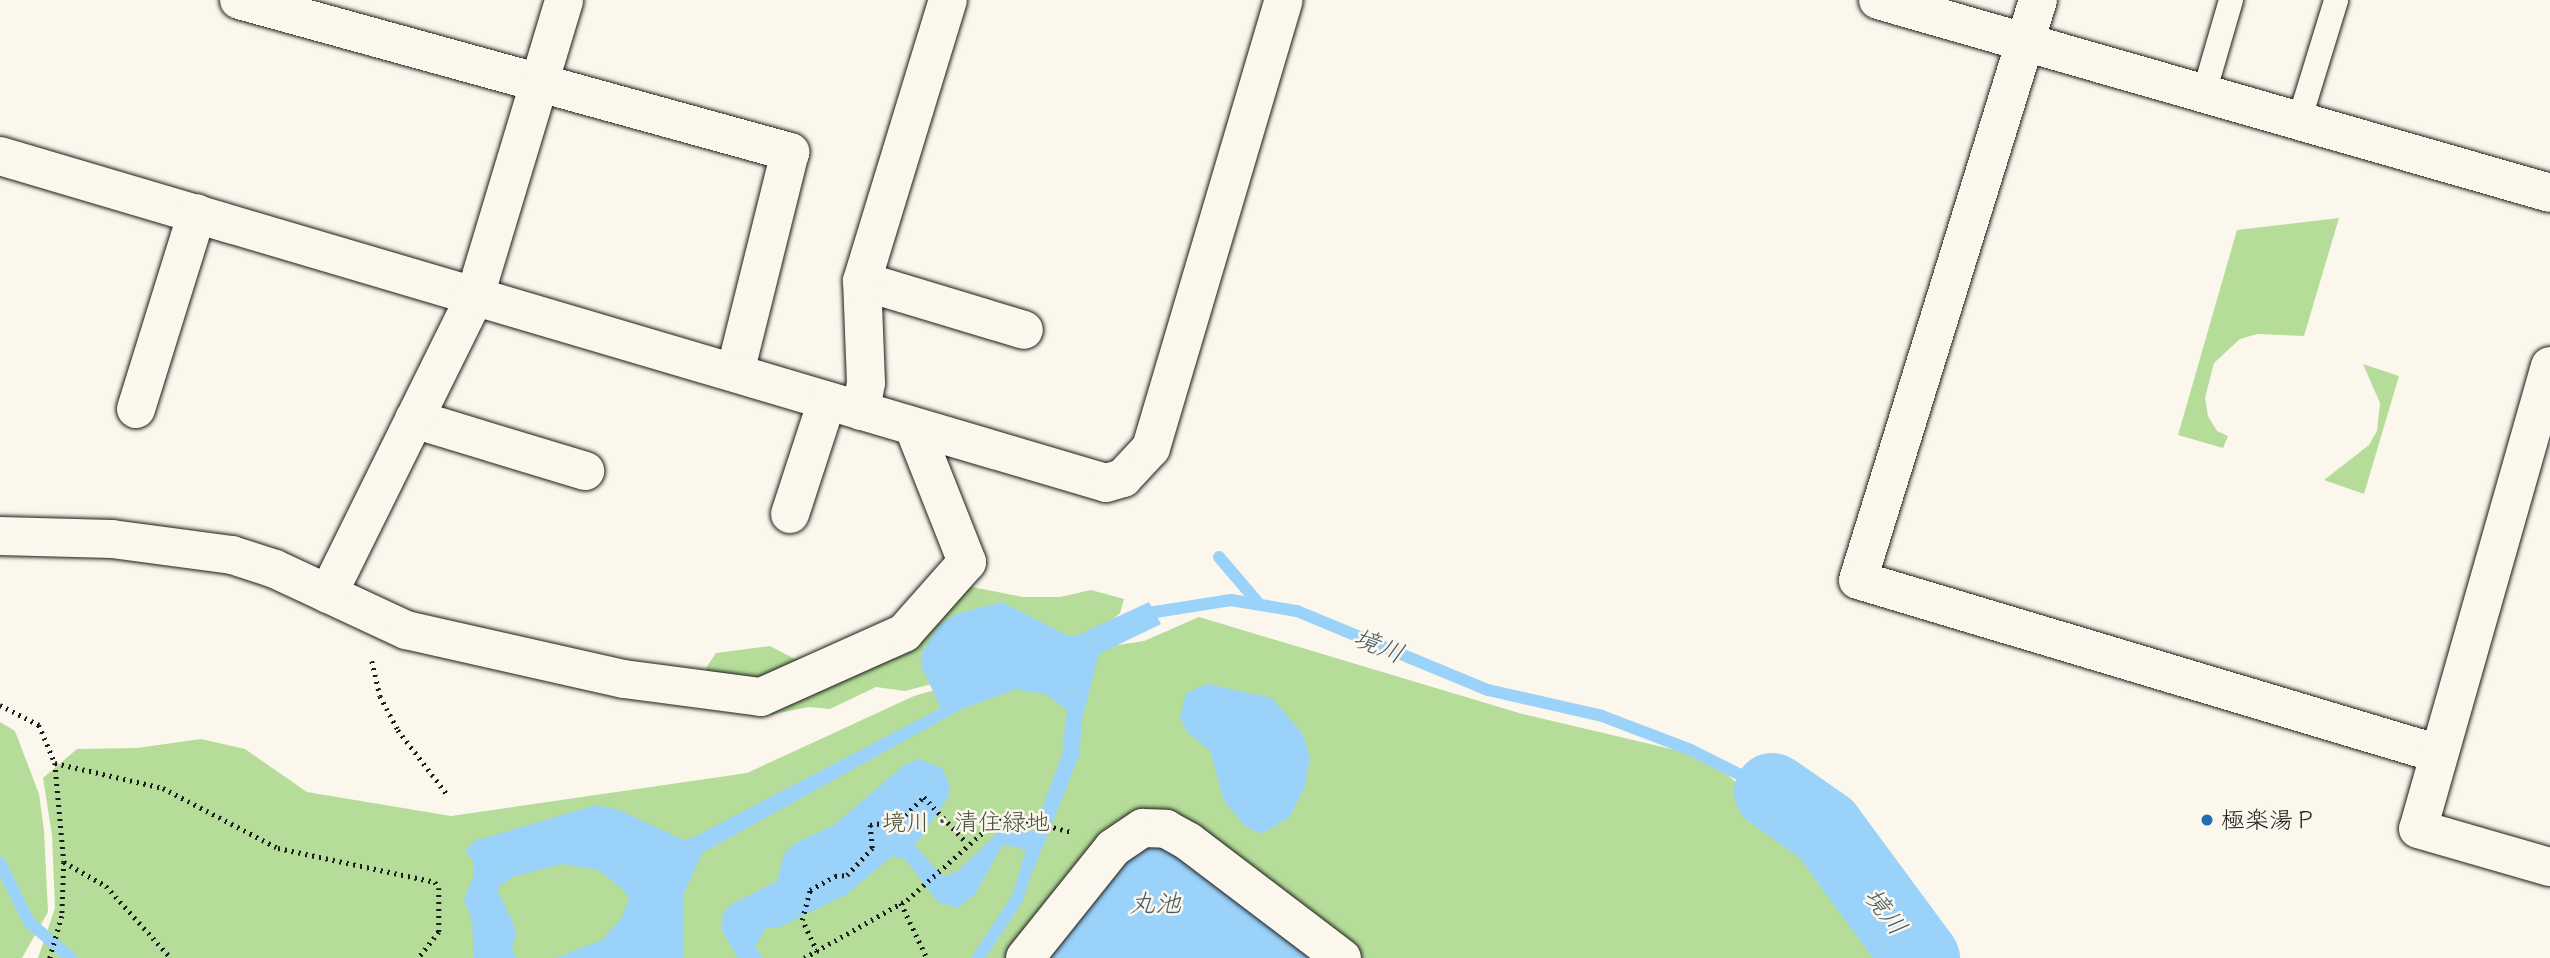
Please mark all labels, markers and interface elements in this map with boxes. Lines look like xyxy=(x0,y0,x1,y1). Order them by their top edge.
water label: 境川 xyxy=(1349,621,1409,669)
place label: 極楽湯Ｐ xyxy=(2221,806,2317,834)
park label: 境川・清住緑地 xyxy=(882,808,1050,836)
marker: 極楽湯Ｐ xyxy=(2199,812,2215,828)
water label: 境川 xyxy=(1858,881,1914,941)
water label: 丸池 xyxy=(1129,887,1181,919)

